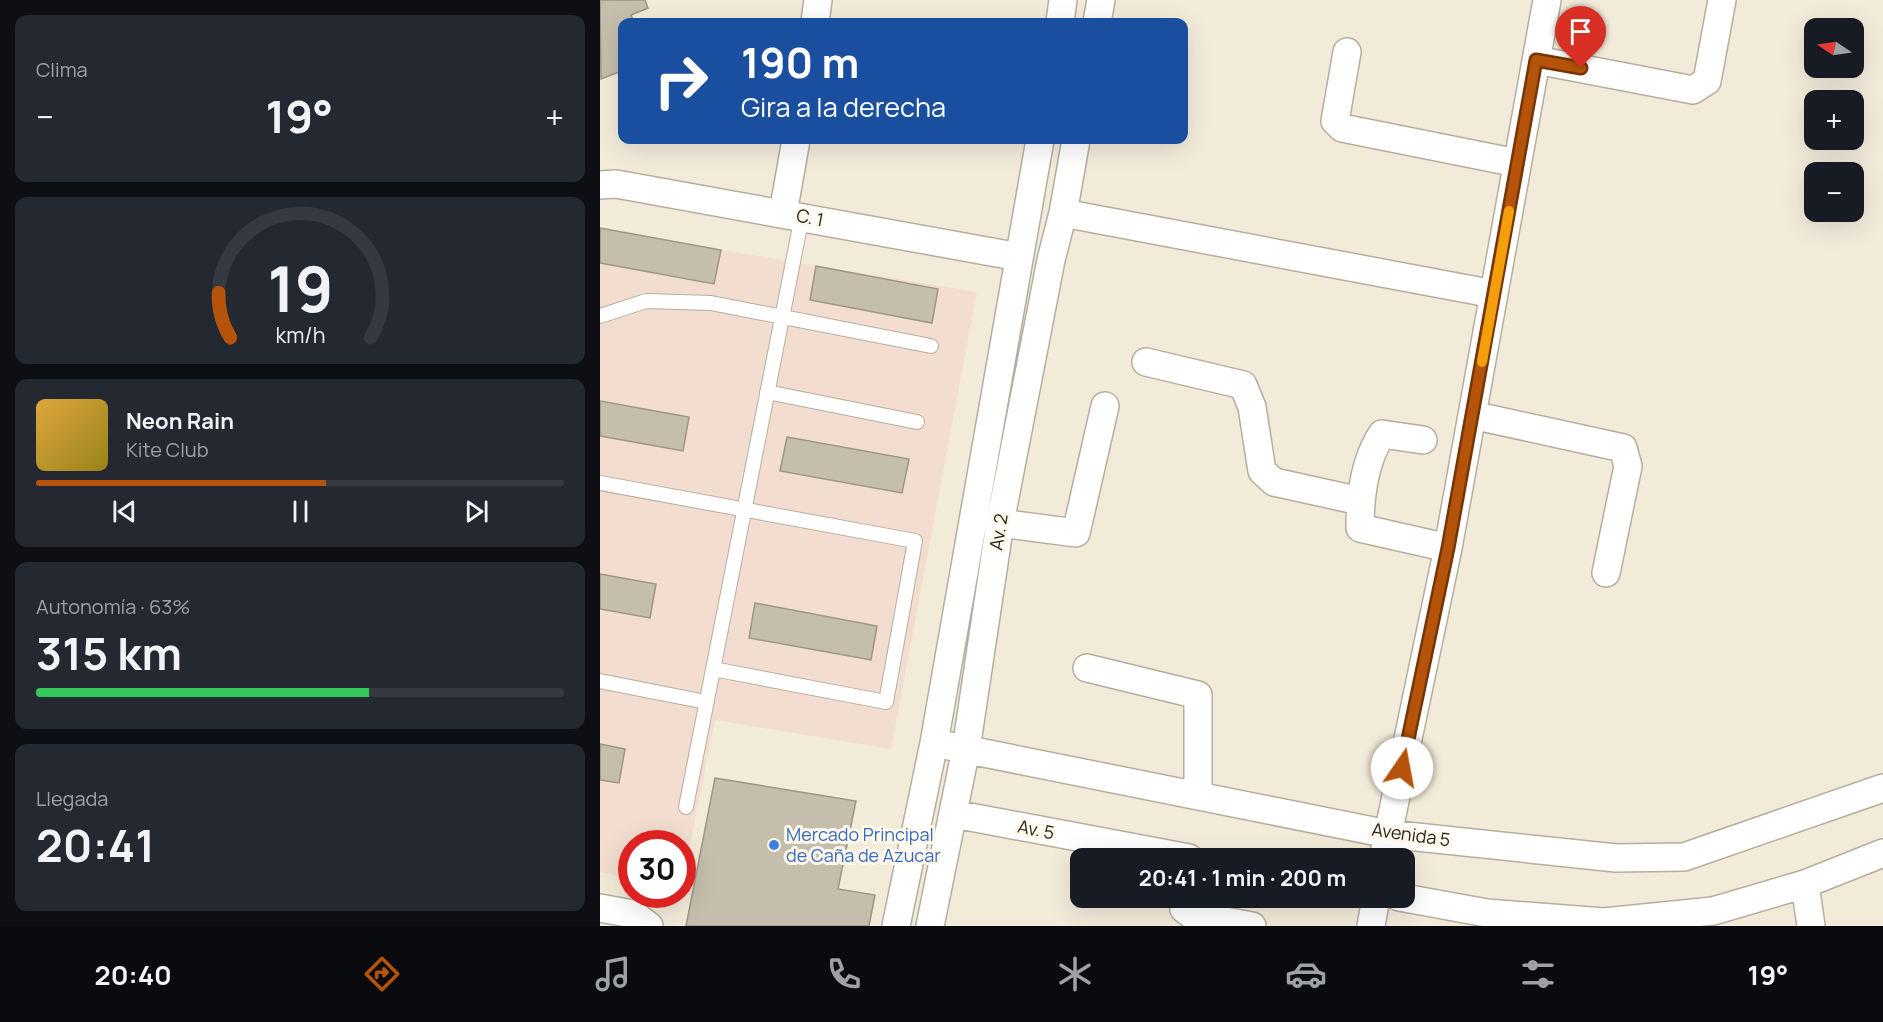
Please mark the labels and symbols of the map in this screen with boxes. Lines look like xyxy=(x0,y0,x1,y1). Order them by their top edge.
pin xyxy=(1555,6,1606,68)
north arrow xyxy=(1804,18,1864,78)
street label: C. 1 xyxy=(795,203,826,231)
street label: Av. 2 xyxy=(983,512,1013,552)
position arrow xyxy=(1370,736,1434,800)
street label: Av. 5 xyxy=(1016,814,1057,844)
street label: Avenida 5 xyxy=(1370,817,1452,851)
place label: Mercado Principal de Caña de Azucar xyxy=(786,822,941,867)
speed limit sign: 30 xyxy=(618,830,696,908)
marker: Mercado Principal de Caña de Azucar xyxy=(767,838,781,852)

